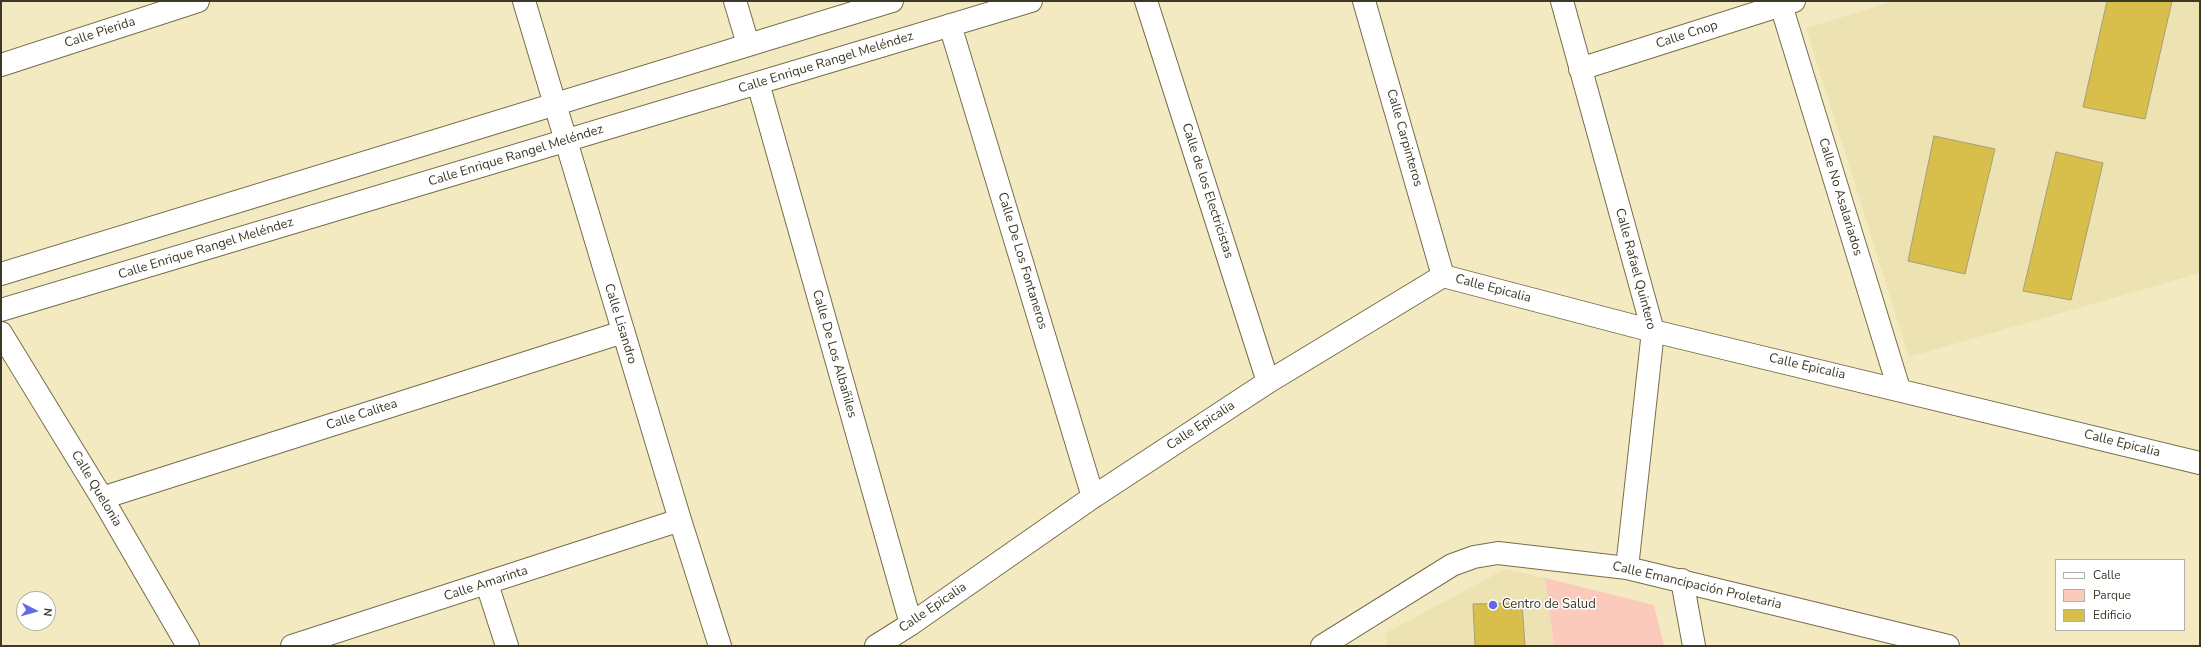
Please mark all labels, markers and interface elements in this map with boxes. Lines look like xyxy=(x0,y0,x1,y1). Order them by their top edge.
street label: Calle Pierida xyxy=(63,14,137,52)
street label: Calle Cnop xyxy=(1654,18,1720,52)
street label: Calle Enrique Rangel Meléndez xyxy=(737,29,915,97)
street label: Calle Carpinteros xyxy=(1383,87,1425,189)
street label: Calle de los Electricistas xyxy=(1178,121,1236,261)
street label: Calle Enrique Rangel Meléndez xyxy=(427,122,605,190)
street label: Calle No Asalariados xyxy=(1815,136,1865,258)
street label: Calle De Los Fontaneros xyxy=(994,191,1050,331)
street label: Calle Rafael Quintero xyxy=(1611,207,1659,331)
street label: Calle Enrique Rangel Meléndez xyxy=(117,215,295,283)
street label: Calle Epicalia xyxy=(1453,271,1533,307)
street label: Calle Lisandro xyxy=(600,282,640,366)
street label: Calle De Los Albañiles xyxy=(808,288,860,420)
street label: Calle Epicalia xyxy=(1767,351,1847,383)
street label: Calle Calitea xyxy=(324,396,400,434)
street label: Calle Epicalia xyxy=(1164,398,1238,454)
street label: Calle Epicalia xyxy=(2082,427,2162,461)
street label: Calle Quelonia xyxy=(67,448,125,530)
street label: Calle Emancipación Proletaria xyxy=(1611,559,1783,613)
legend xyxy=(2055,559,2185,631)
street label: Calle Amarinta xyxy=(442,563,530,605)
text: Calle xyxy=(2093,567,2121,583)
street label: Calle Epicalia xyxy=(896,580,970,636)
text: Parque xyxy=(2093,587,2131,603)
north arrow xyxy=(16,591,56,631)
place label: Centro de Salud xyxy=(1502,597,1596,613)
marker: Centro de Salud xyxy=(1487,599,1499,611)
text: N xyxy=(40,607,55,617)
text: Edificio xyxy=(2093,607,2131,623)

